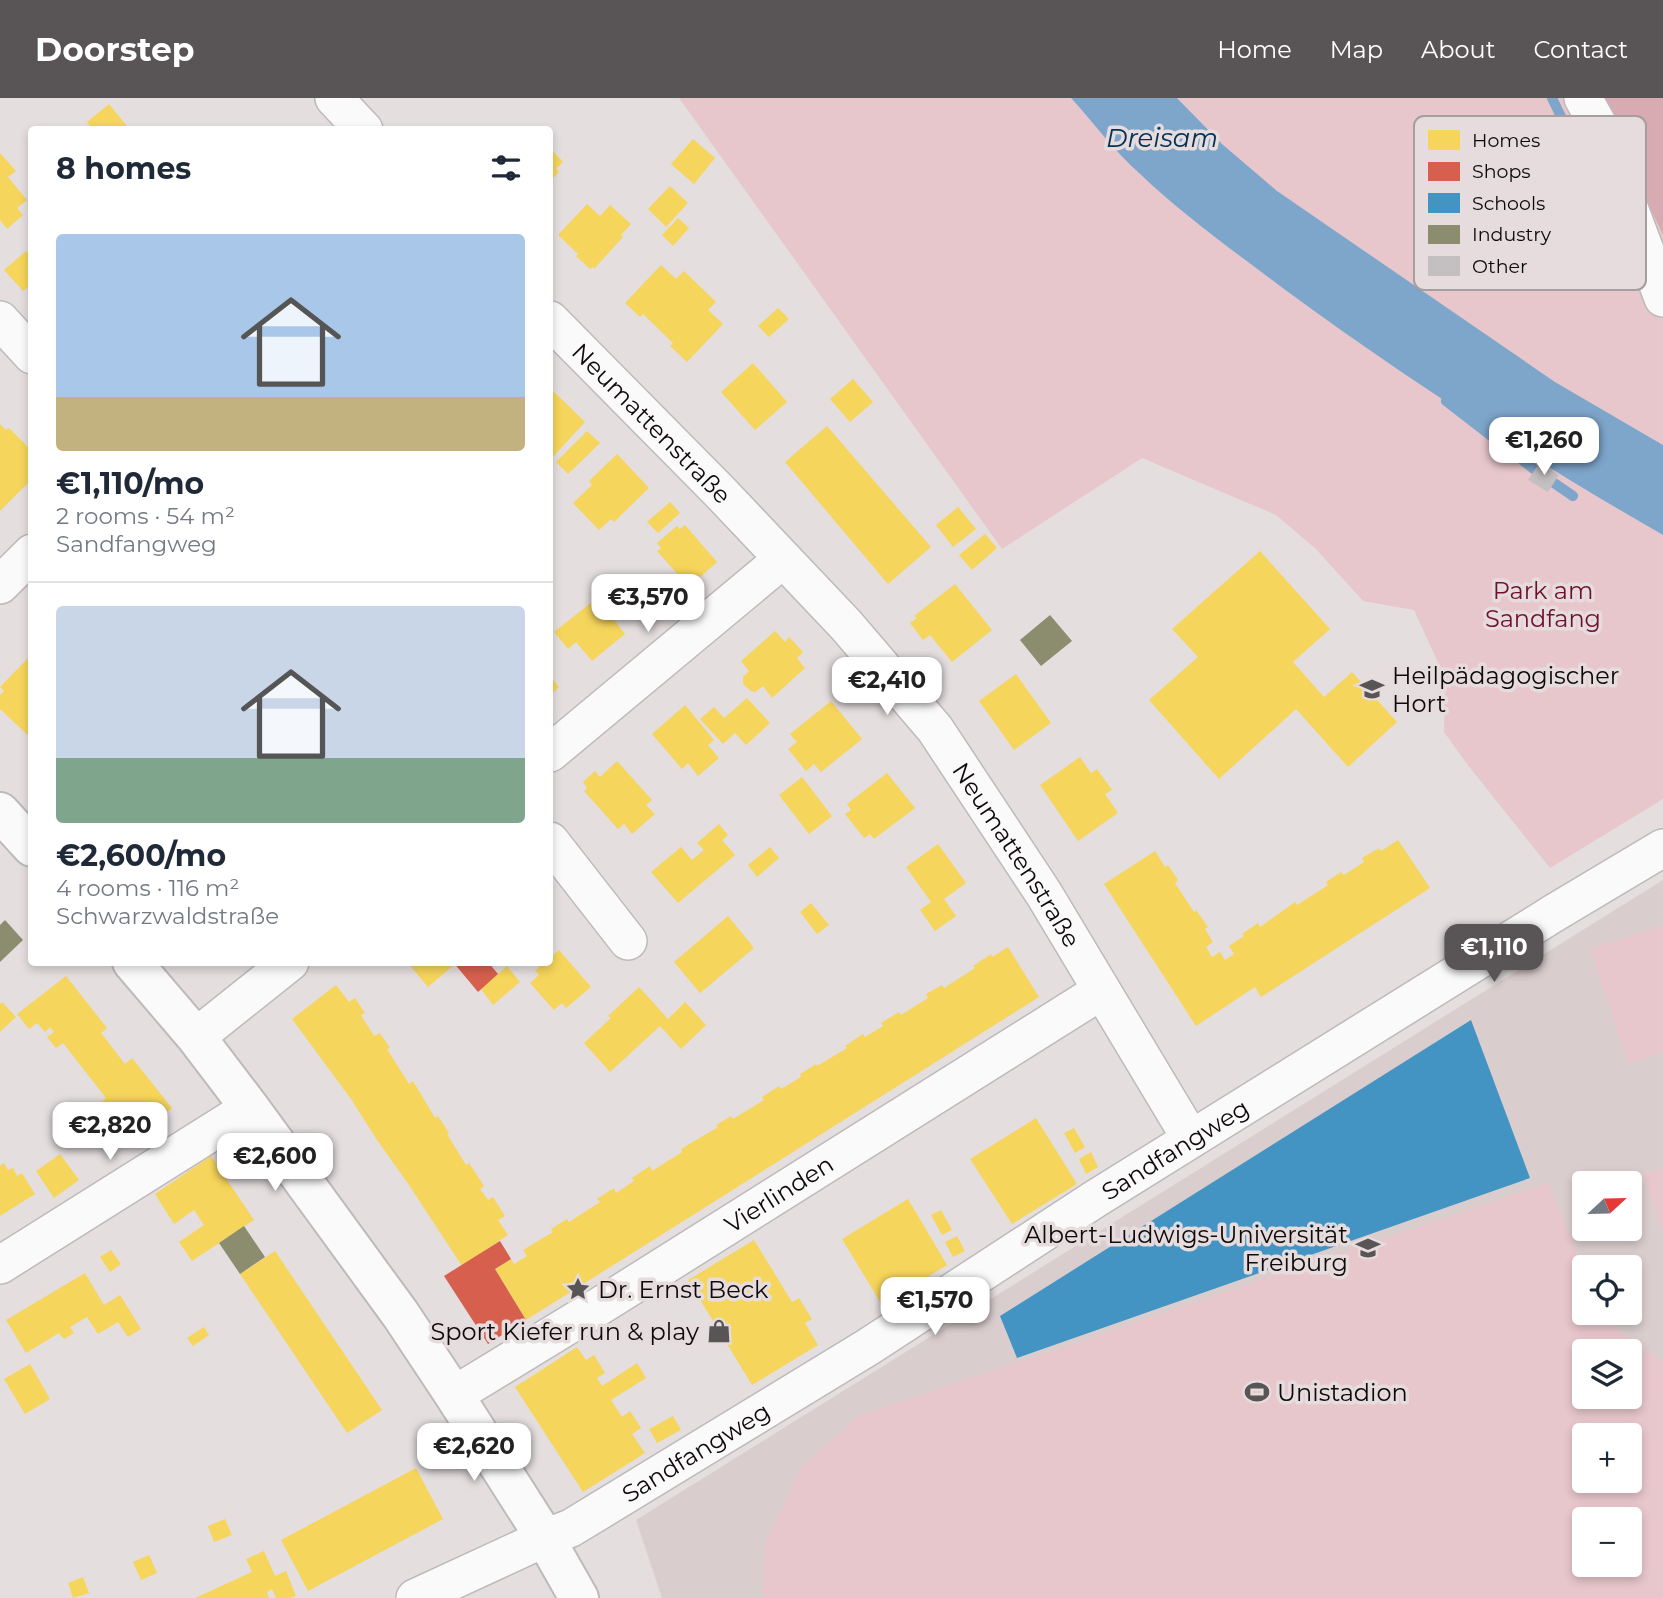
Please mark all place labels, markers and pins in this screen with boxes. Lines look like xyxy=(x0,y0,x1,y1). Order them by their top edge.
pin: €1,260 xyxy=(1487,418,1601,477)
pin: €3,570 xyxy=(591,574,705,634)
pin: €2,410 xyxy=(830,658,944,717)
place label: Heilpädagogischer Hort xyxy=(1392,661,1619,718)
school or university icon: Heilpädagogischer Hort xyxy=(1358,675,1386,703)
pin: €1,110 xyxy=(1437,924,1551,984)
pin: €2,820 xyxy=(53,1102,167,1162)
pin: €2,600 xyxy=(218,1134,332,1193)
place label: Albert-Ludwigs-Universität Freiburg xyxy=(1024,1220,1348,1277)
school or university icon: Albert-Ludwigs-Universität Freiburg xyxy=(1354,1234,1382,1262)
place icon: Dr. Ernst Beck xyxy=(564,1275,592,1303)
place label: Dr. Ernst Beck xyxy=(598,1275,769,1304)
pin: €1,570 xyxy=(878,1278,992,1337)
place label: Sport Kiefer run & play xyxy=(431,1317,699,1346)
shop icon: Sport Kiefer run & play xyxy=(705,1317,733,1345)
sports icon: Unistadion xyxy=(1243,1378,1271,1406)
place label: Unistadion xyxy=(1277,1378,1408,1407)
pin: €2,620 xyxy=(417,1424,531,1483)

